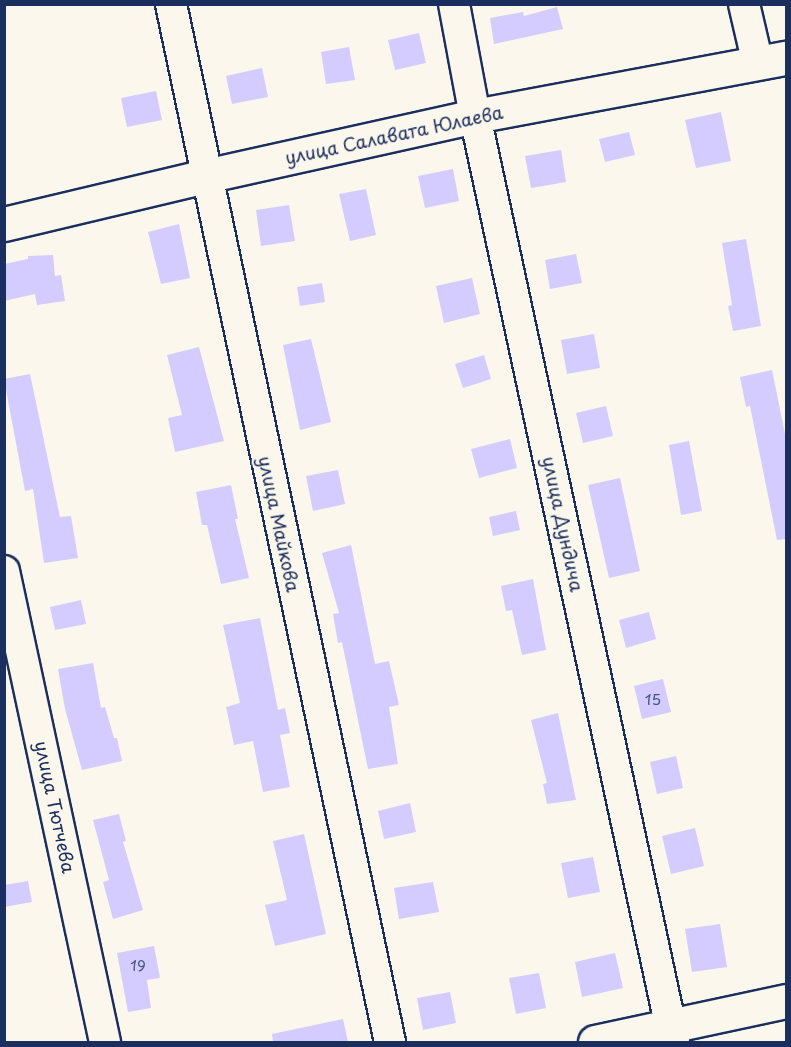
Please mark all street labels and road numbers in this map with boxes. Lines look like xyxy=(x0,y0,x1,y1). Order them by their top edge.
street label: улица Салавата Юлаева xyxy=(282,101,506,169)
street label: улица Майкова xyxy=(254,454,304,594)
street label: улица Дундича xyxy=(538,454,588,594)
street label: улица Тютчева xyxy=(30,739,80,875)

